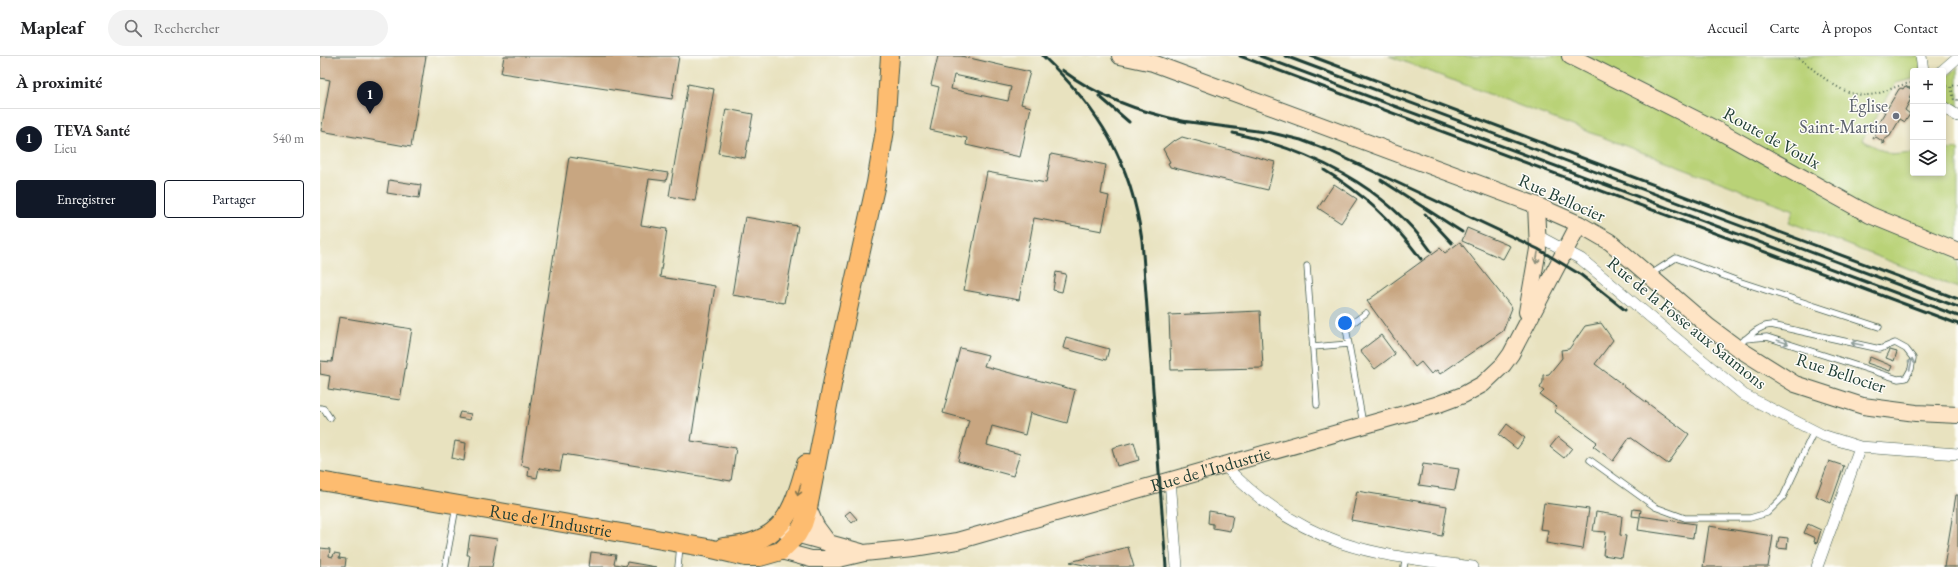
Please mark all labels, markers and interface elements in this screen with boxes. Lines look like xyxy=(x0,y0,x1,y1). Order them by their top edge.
search box xyxy=(108,10,388,46)
text: Mapleaf xyxy=(20,15,84,40)
icon: search xyxy=(122,17,144,39)
text: Rechercher xyxy=(154,18,220,37)
text: Accueil xyxy=(1707,19,1748,37)
text: Carte xyxy=(1770,19,1800,37)
text: À propos xyxy=(1822,19,1872,37)
text: Contact xyxy=(1894,19,1938,37)
map controls xyxy=(1910,68,1946,176)
button: + xyxy=(1910,68,1946,104)
text: À proximité xyxy=(16,71,102,93)
pin: 1 xyxy=(357,81,383,114)
place label: Église Saint-Martin xyxy=(1799,94,1888,138)
street label: Route de Voulx xyxy=(1719,101,1825,174)
button: − xyxy=(1910,104,1946,140)
marker: Église Saint-Martin xyxy=(1891,111,1901,121)
text: TEVA Santé xyxy=(54,121,130,140)
text: 1 xyxy=(26,130,32,147)
text: 540 m xyxy=(273,130,304,147)
text: Lieu xyxy=(54,140,77,157)
button: layers xyxy=(1910,140,1946,176)
street label: Rue Bellocier xyxy=(1515,168,1609,227)
button: Enregistrer xyxy=(16,180,156,218)
button: Partager xyxy=(164,180,304,218)
one-way arrow xyxy=(1532,251,1540,264)
street label: Rue de la Fosse aux Saumons xyxy=(1603,251,1772,394)
your location xyxy=(1335,313,1355,333)
one-way arrow xyxy=(1777,339,1790,346)
one-way arrow xyxy=(1851,339,1864,347)
street label: Rue Bellocier xyxy=(1793,347,1889,398)
one-way arrow xyxy=(1908,358,1916,371)
street label: Rue de l'Industrie xyxy=(1148,441,1273,497)
one-way arrow xyxy=(795,484,802,497)
street label: Rue de l'Industrie xyxy=(488,498,614,542)

